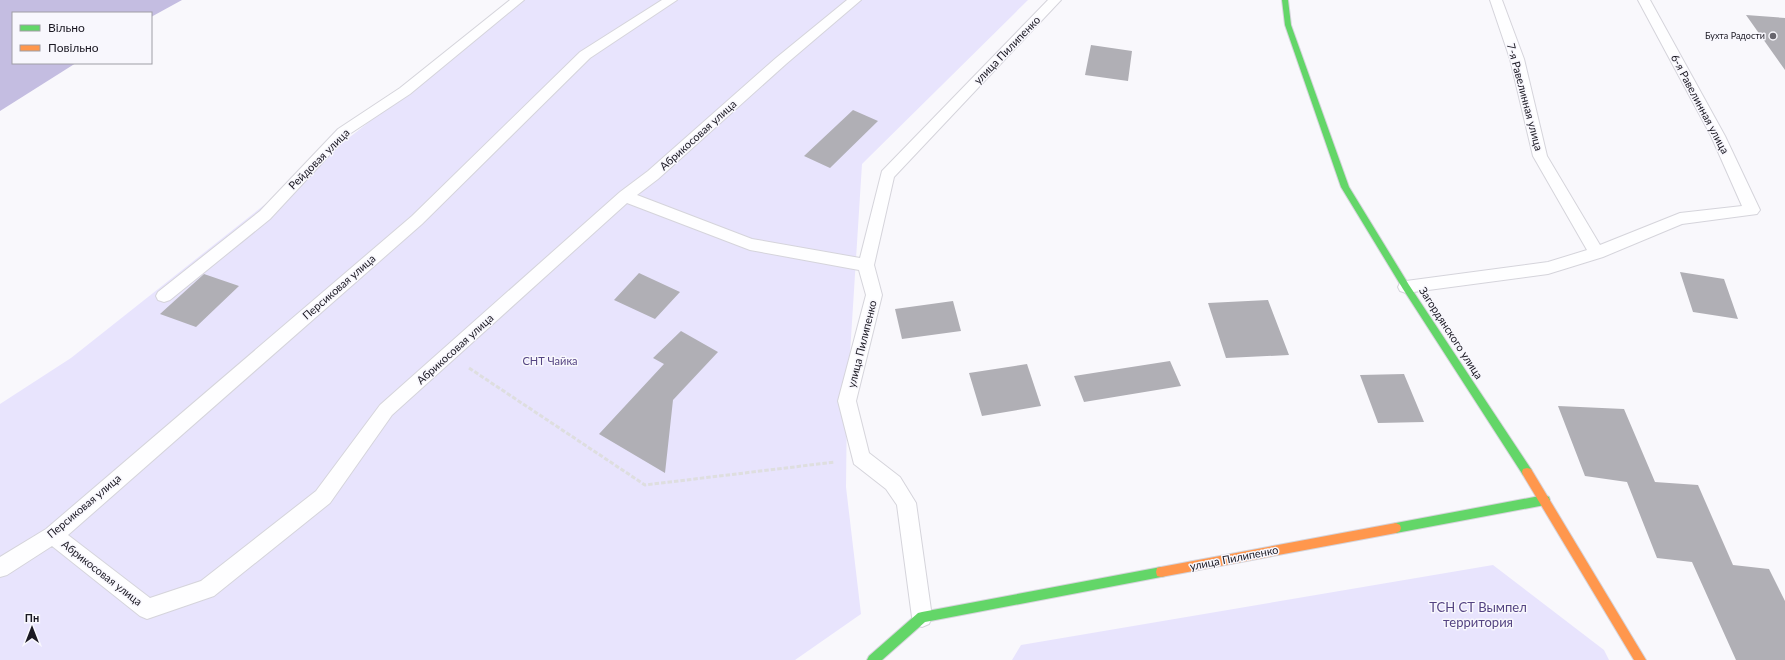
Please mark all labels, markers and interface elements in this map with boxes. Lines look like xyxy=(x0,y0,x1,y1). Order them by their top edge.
legend xyxy=(12,12,152,64)
street label: улица Пилипенко xyxy=(971,13,1043,86)
text: Вільно xyxy=(48,20,85,35)
place label: Бухта Радости xyxy=(1705,30,1765,41)
marker: Бухта Радости xyxy=(1768,31,1778,41)
text: Повільно xyxy=(48,40,99,55)
street label: 7-я Равелинная улица xyxy=(1505,42,1546,152)
street label: 6-я Равелинная улица xyxy=(1669,52,1732,156)
street label: Абрикосовая улица xyxy=(657,97,739,172)
street label: Рейдовая улица xyxy=(286,126,352,192)
street label: Персиковая улица xyxy=(300,251,378,322)
street label: Загордянского улица xyxy=(1417,284,1486,381)
street label: улица Пилипенко xyxy=(844,299,879,389)
street label: Абрикосовая улица xyxy=(414,311,496,386)
park label: СНТ Чайка xyxy=(522,354,578,367)
street label: Персиковая улица xyxy=(44,471,123,540)
street label: Абрикосовая улица xyxy=(60,537,145,608)
street label: улица Пилипенко xyxy=(1189,543,1279,572)
park label: ТСН СТ Вымпел территория xyxy=(1429,599,1527,630)
north arrow xyxy=(12,608,52,648)
text: Пн xyxy=(25,611,39,624)

